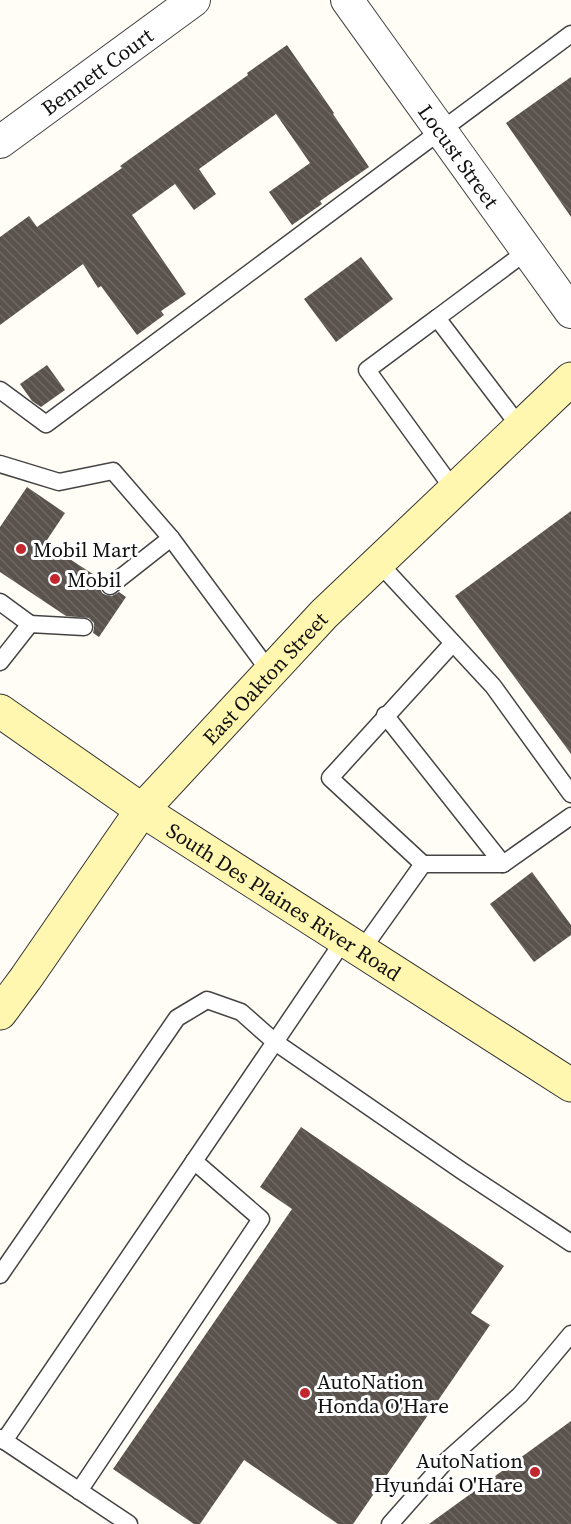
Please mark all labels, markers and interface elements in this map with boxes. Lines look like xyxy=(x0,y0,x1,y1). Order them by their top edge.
street label: Bennett Court xyxy=(35,20,159,122)
street label: Locust Street xyxy=(412,98,506,214)
place label: Mobil Mart xyxy=(33,535,138,564)
marker: Mobil Mart xyxy=(14,542,28,556)
place label: Mobil xyxy=(67,565,121,594)
marker: Mobil xyxy=(48,572,62,586)
street label: East Oakton Street xyxy=(196,605,334,751)
street label: South Des Plaines River Road xyxy=(161,815,407,987)
place label: AutoNation Honda O'Hare xyxy=(317,1367,449,1420)
marker: AutoNation Honda O'Hare xyxy=(298,1386,312,1400)
place label: AutoNation Hyundai O'Hare xyxy=(374,1446,523,1499)
marker: AutoNation Hyundai O'Hare xyxy=(528,1465,542,1479)

